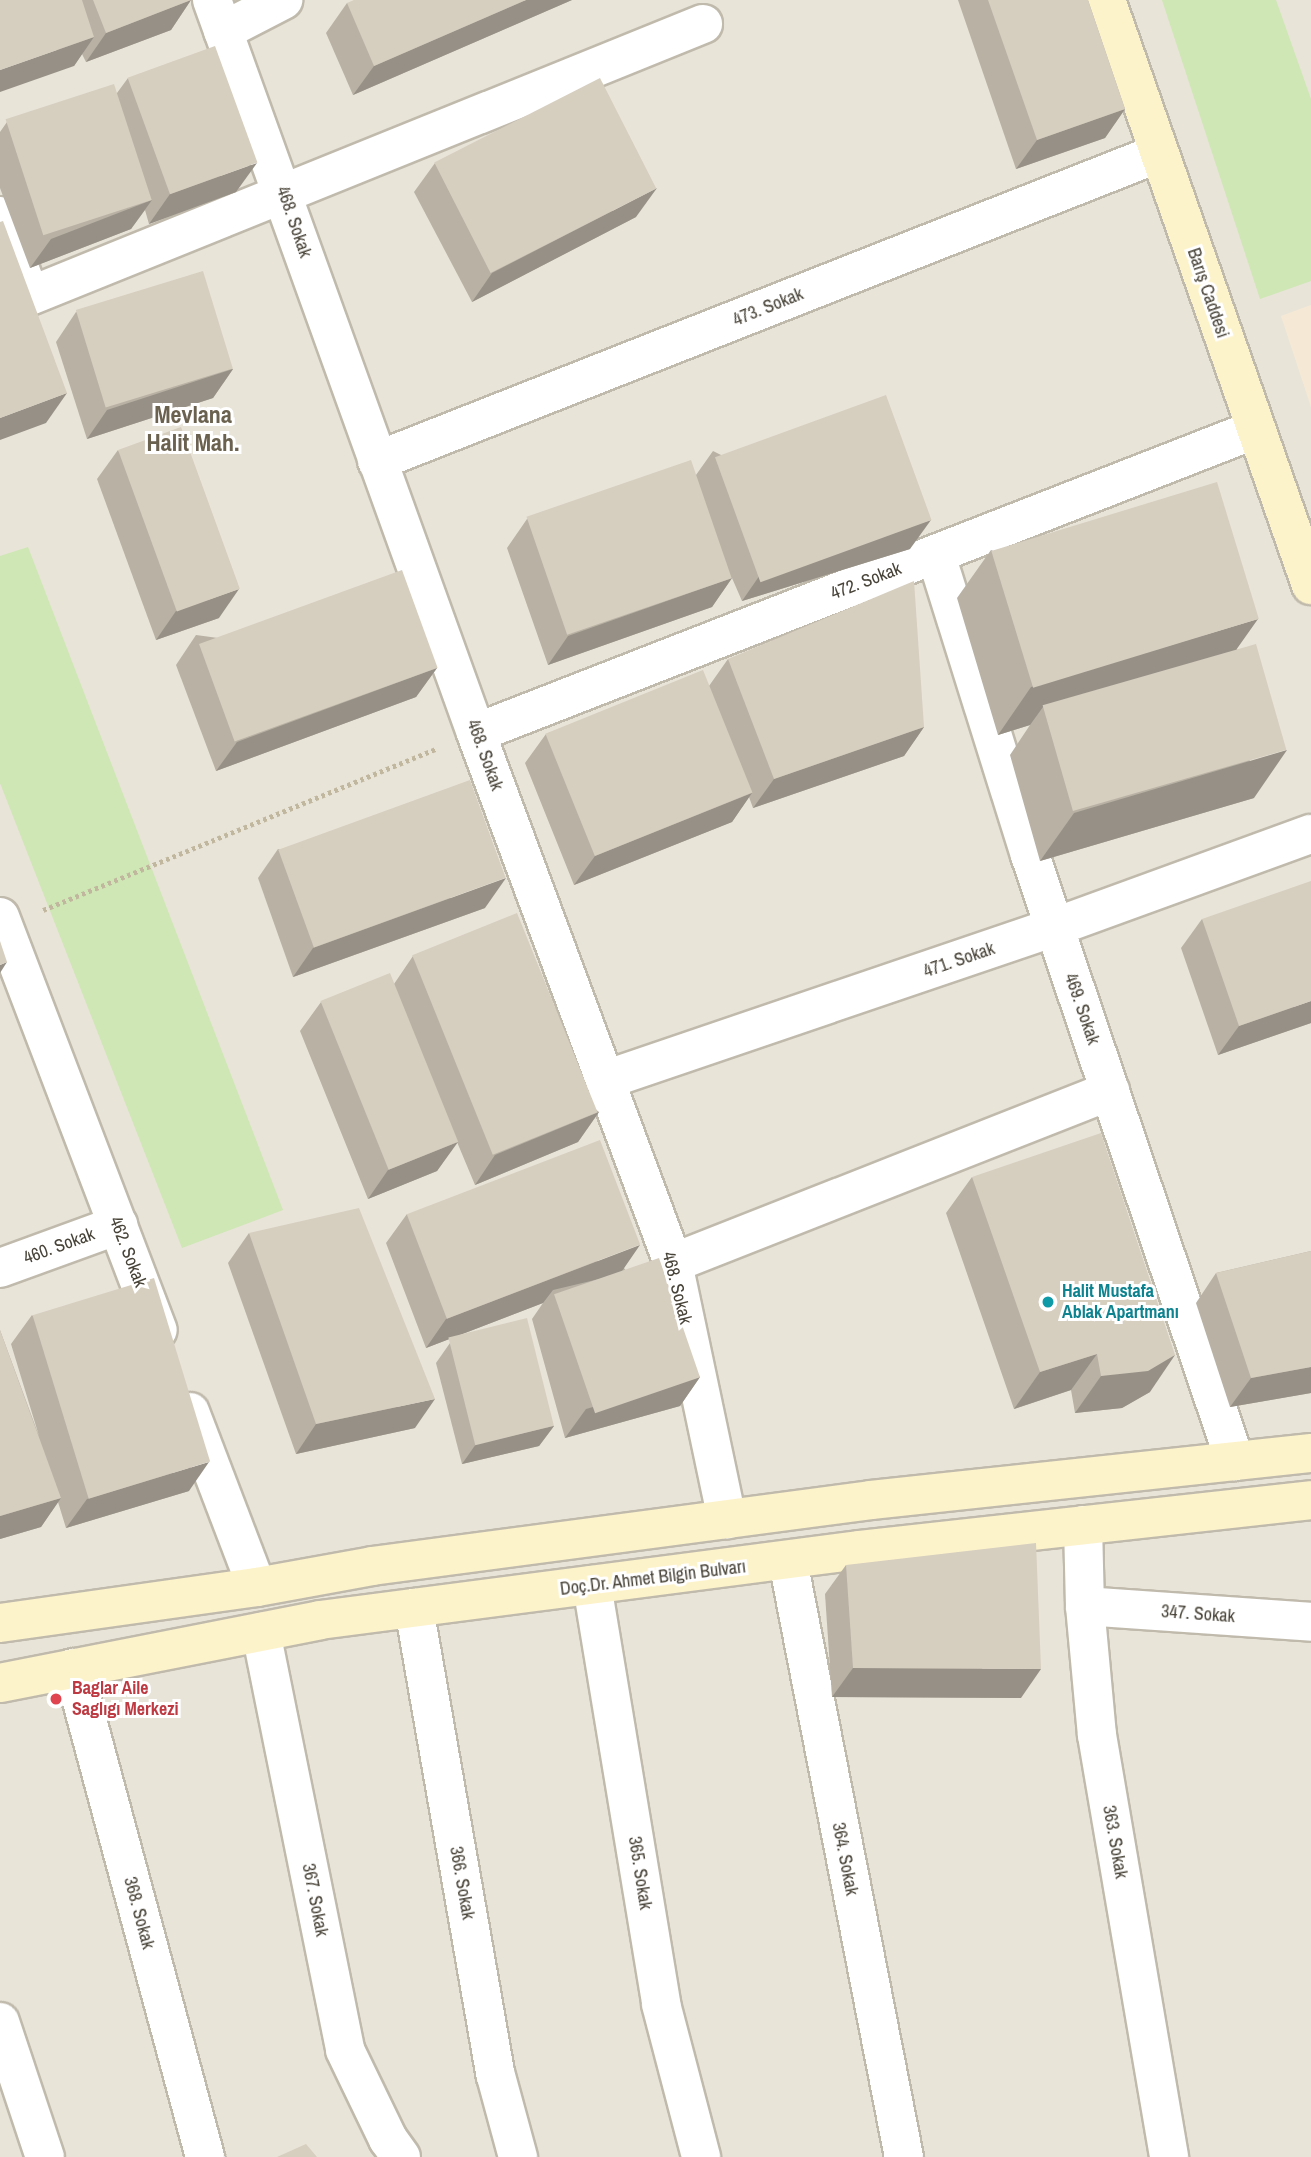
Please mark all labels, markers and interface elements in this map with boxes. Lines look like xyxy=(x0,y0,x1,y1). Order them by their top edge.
street label: 468. Sokak xyxy=(272,184,316,260)
street label: Barış Caddesi xyxy=(1183,245,1233,341)
street label: 473. Sokak xyxy=(730,283,806,331)
district label: Mevlana Halit Mah. xyxy=(147,401,239,457)
street label: 472. Sokak xyxy=(828,558,904,604)
street label: 468. Sokak xyxy=(462,717,508,793)
street label: 471. Sokak xyxy=(921,938,997,982)
street label: 469. Sokak xyxy=(1060,971,1104,1047)
street label: 462. Sokak xyxy=(105,1214,151,1290)
street label: 460. Sokak xyxy=(21,1223,97,1269)
street label: 468. Sokak xyxy=(658,1250,696,1326)
place label: Halit Mustafa Ablak Apartmanı xyxy=(1062,1281,1179,1324)
marker: Halit Mustafa Ablak Apartmanı xyxy=(1040,1294,1056,1310)
street label: Doç.Dr. Ahmet Bilgin Bulvarı xyxy=(558,1556,748,1600)
street label: 347. Sokak xyxy=(1160,1601,1236,1627)
place label: Baglar Aile Saglıgı Merkezi xyxy=(72,1678,179,1720)
marker: Baglar Aile Saglıgı Merkezi xyxy=(46,1689,66,1709)
street label: 363. Sokak xyxy=(1098,1804,1132,1880)
street label: 364. Sokak xyxy=(827,1821,863,1897)
street label: 365. Sokak xyxy=(624,1835,656,1911)
street label: 366. Sokak xyxy=(445,1845,479,1921)
street label: 367. Sokak xyxy=(297,1862,333,1938)
street label: 368. Sokak xyxy=(119,1875,159,1951)

